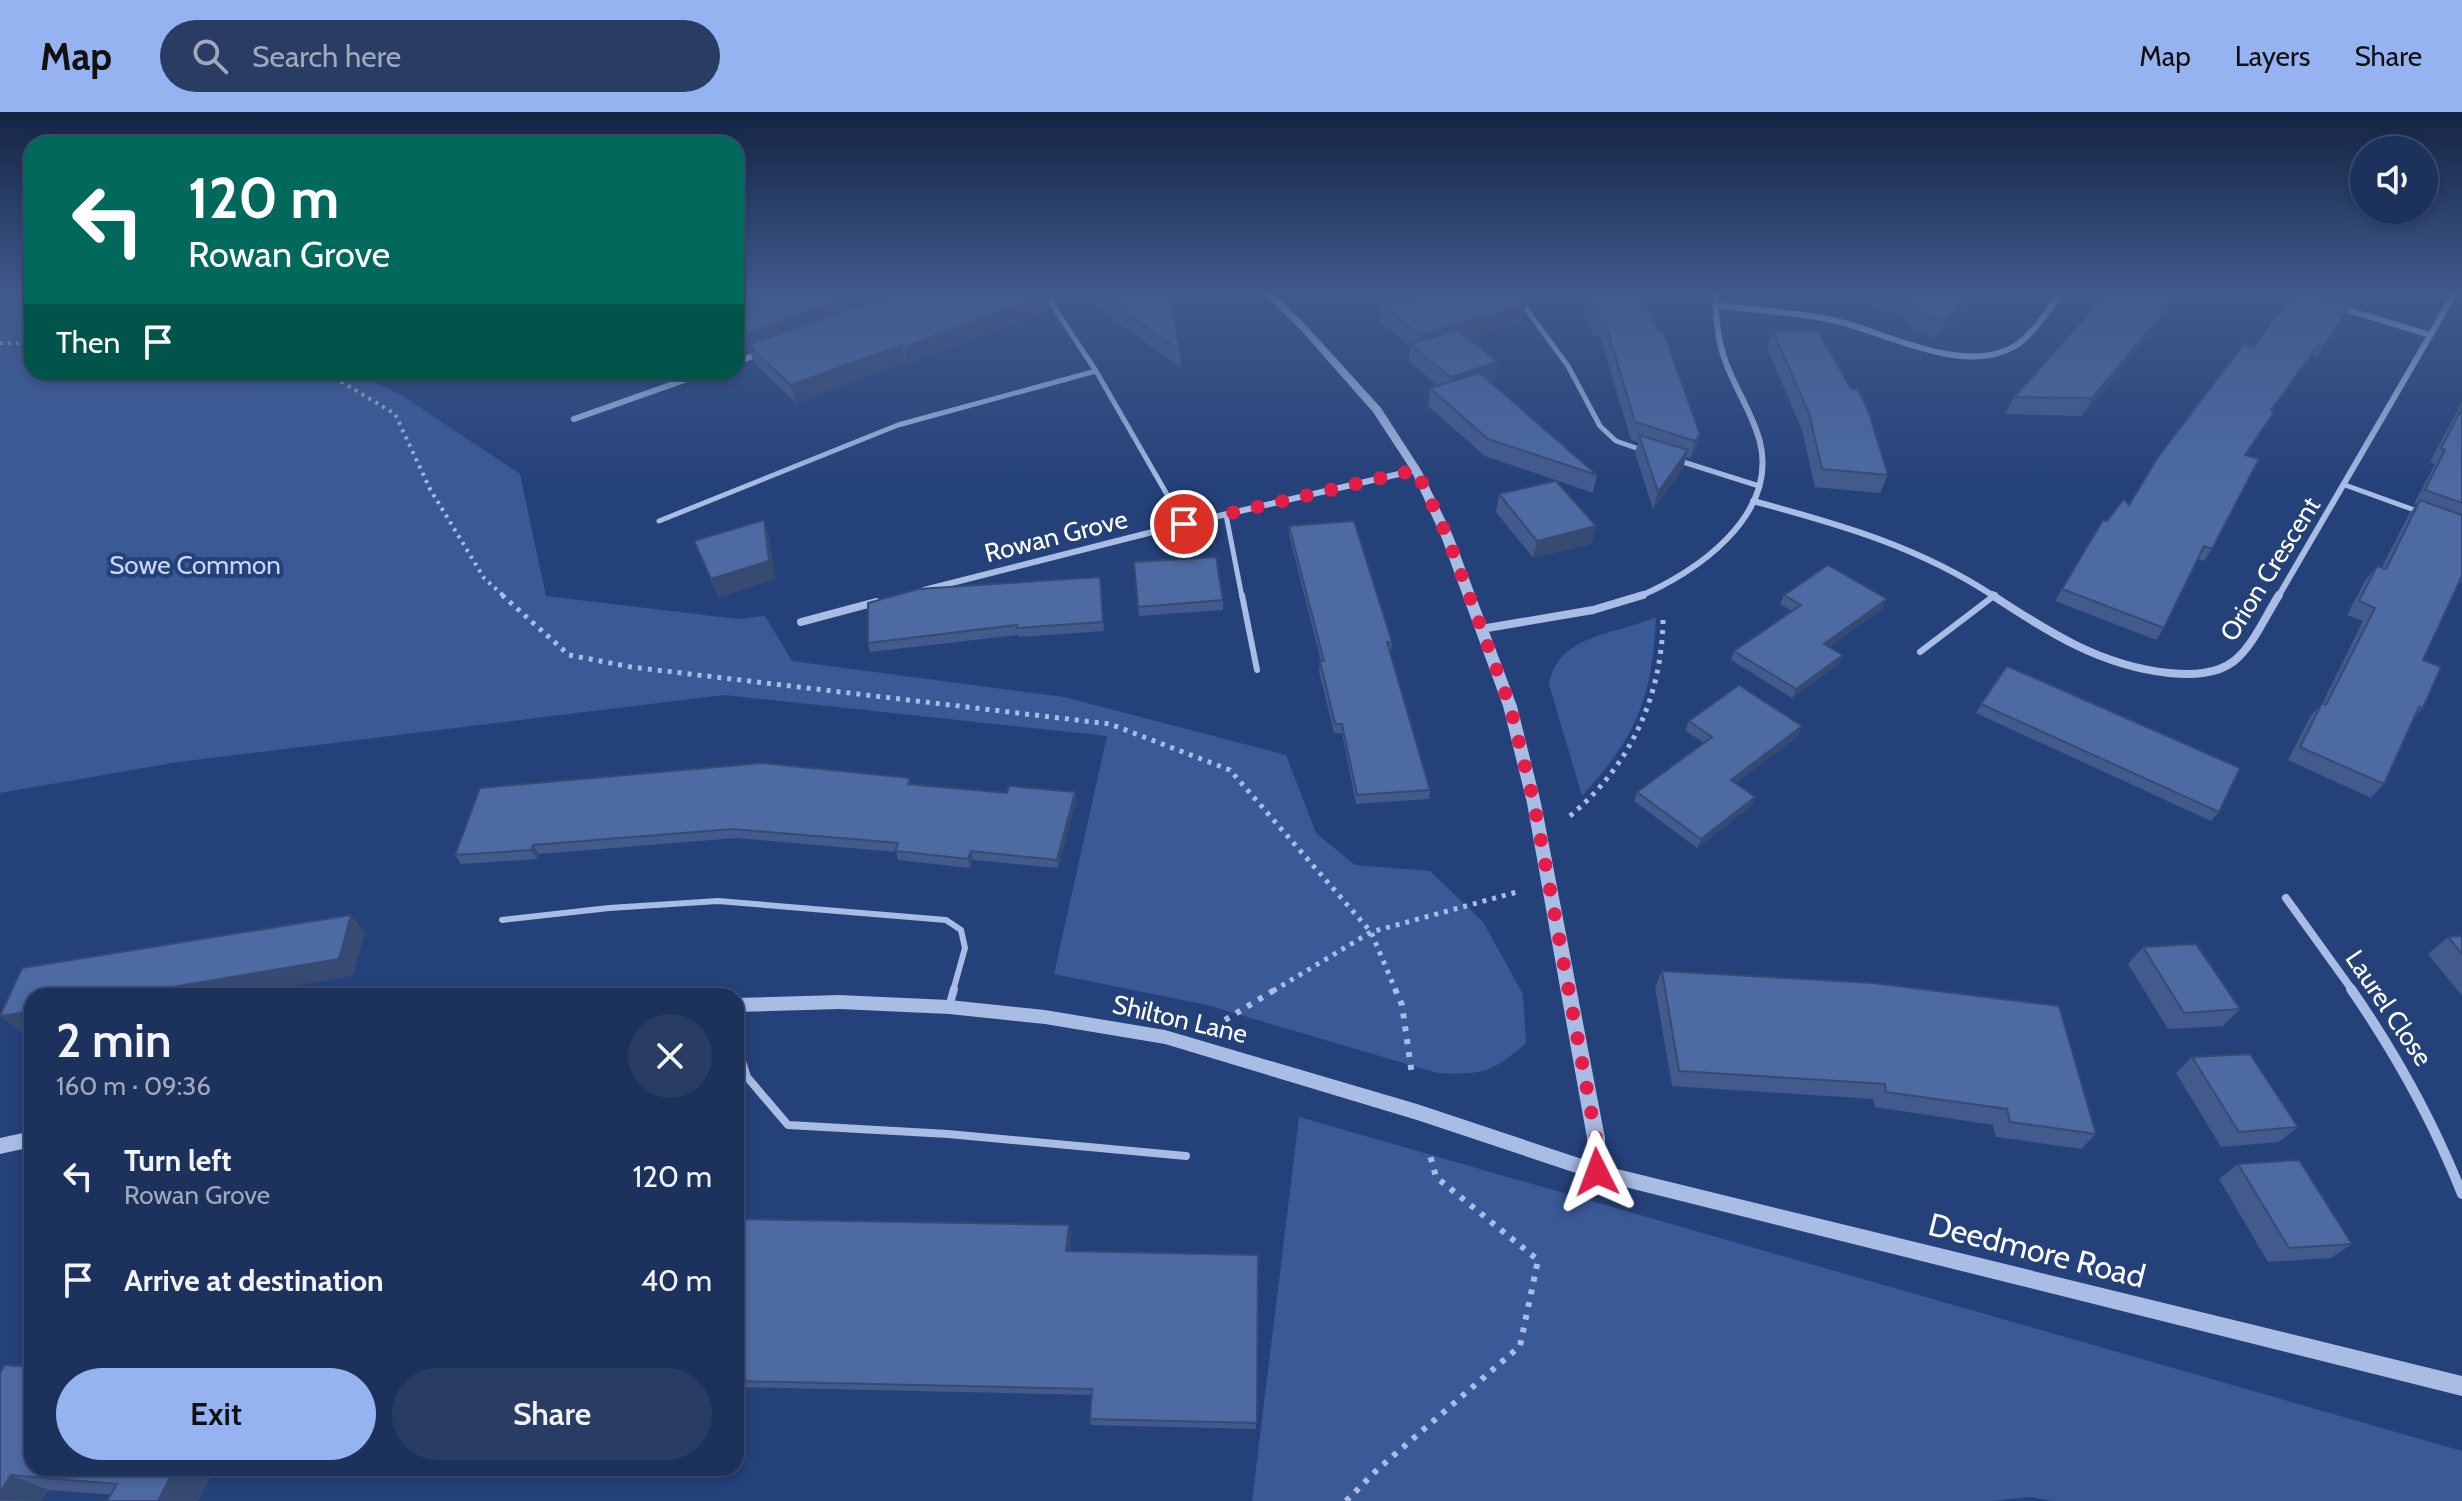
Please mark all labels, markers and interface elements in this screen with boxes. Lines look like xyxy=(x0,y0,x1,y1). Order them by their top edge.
search box xyxy=(160,20,720,92)
text: Map xyxy=(40,33,112,80)
icon: search xyxy=(188,34,232,78)
text: Search here xyxy=(252,38,401,75)
text: Map xyxy=(2139,39,2191,73)
text: Layers xyxy=(2235,39,2310,73)
text: Share xyxy=(2354,39,2422,73)
map controls xyxy=(2350,136,2438,224)
button: sound xyxy=(2350,136,2438,224)
text: 120 m xyxy=(188,164,339,232)
icon: left xyxy=(56,168,160,272)
text: Rowan Grove xyxy=(188,232,390,276)
icon: arrive xyxy=(136,320,180,364)
text: Then xyxy=(56,324,120,361)
pin xyxy=(1150,490,1218,558)
street label: Orion Crescent xyxy=(2213,491,2327,647)
icon: arrive xyxy=(1162,502,1206,546)
street label: Rowan Grove xyxy=(981,503,1131,569)
park label: Sowe Common xyxy=(109,549,281,581)
street label: Laurel Close xyxy=(2339,944,2439,1072)
street label: Shilton Lane xyxy=(1109,988,1251,1050)
text: 2 min xyxy=(56,1011,172,1069)
button: close xyxy=(628,1014,712,1098)
text: 160 m · 09:36 xyxy=(56,1070,211,1102)
position arrow xyxy=(1555,1130,1639,1214)
text: Turn left xyxy=(124,1142,232,1179)
icon: left xyxy=(56,1154,100,1198)
text: 120 m xyxy=(632,1158,712,1195)
text: Rowan Grove xyxy=(124,1179,270,1211)
street label: Deedmore Road xyxy=(1925,1204,2149,1296)
icon: arrive xyxy=(56,1258,100,1302)
text: Arrive at destination xyxy=(124,1262,384,1299)
text: 40 m xyxy=(641,1262,712,1299)
button: Exit xyxy=(56,1368,376,1460)
button: Share xyxy=(392,1368,712,1460)

